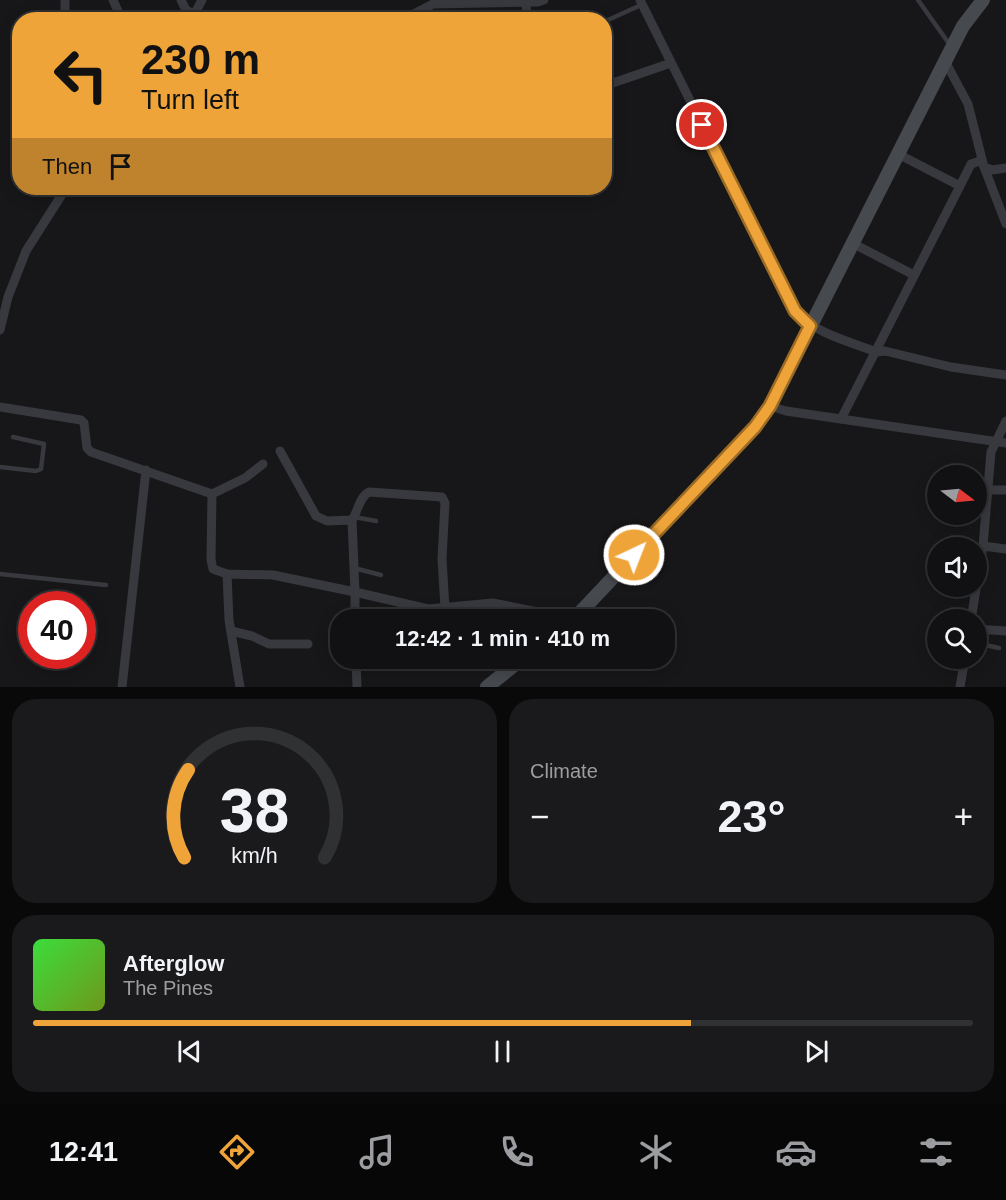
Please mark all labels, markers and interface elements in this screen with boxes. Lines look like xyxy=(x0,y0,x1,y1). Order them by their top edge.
icon: left xyxy=(42,36,120,114)
text: 230 m xyxy=(141,36,260,83)
text: Turn left xyxy=(141,85,239,115)
pin xyxy=(676,99,727,150)
icon: arrive xyxy=(685,108,718,141)
icon: arrive xyxy=(104,150,137,183)
text: Then xyxy=(42,154,92,179)
north arrow xyxy=(927,465,987,525)
map controls xyxy=(927,465,987,669)
position arrow xyxy=(602,523,666,587)
button: sound xyxy=(927,537,987,597)
speed limit sign: 40 xyxy=(18,591,96,669)
button: search xyxy=(927,609,987,669)
text: 12:42 · 1 min · 410 m xyxy=(395,626,610,651)
text: Climate xyxy=(530,760,598,782)
text: 38 xyxy=(220,776,289,845)
text: 23° xyxy=(717,791,786,842)
text: − xyxy=(530,798,549,835)
text: + xyxy=(954,798,973,835)
text: km/h xyxy=(231,844,278,868)
text: Afterglow xyxy=(123,951,224,976)
text: The Pines xyxy=(123,977,213,999)
icon: previous xyxy=(173,1035,206,1068)
icon: pause xyxy=(486,1035,519,1068)
icon: next xyxy=(800,1035,833,1068)
icon: directions xyxy=(216,1131,258,1173)
icon: music xyxy=(356,1131,398,1173)
icon: phone xyxy=(496,1131,538,1173)
icon: climate xyxy=(635,1131,677,1173)
icon: car xyxy=(775,1131,817,1173)
icon: filters xyxy=(915,1131,957,1173)
text: 12:41 xyxy=(49,1137,118,1167)

